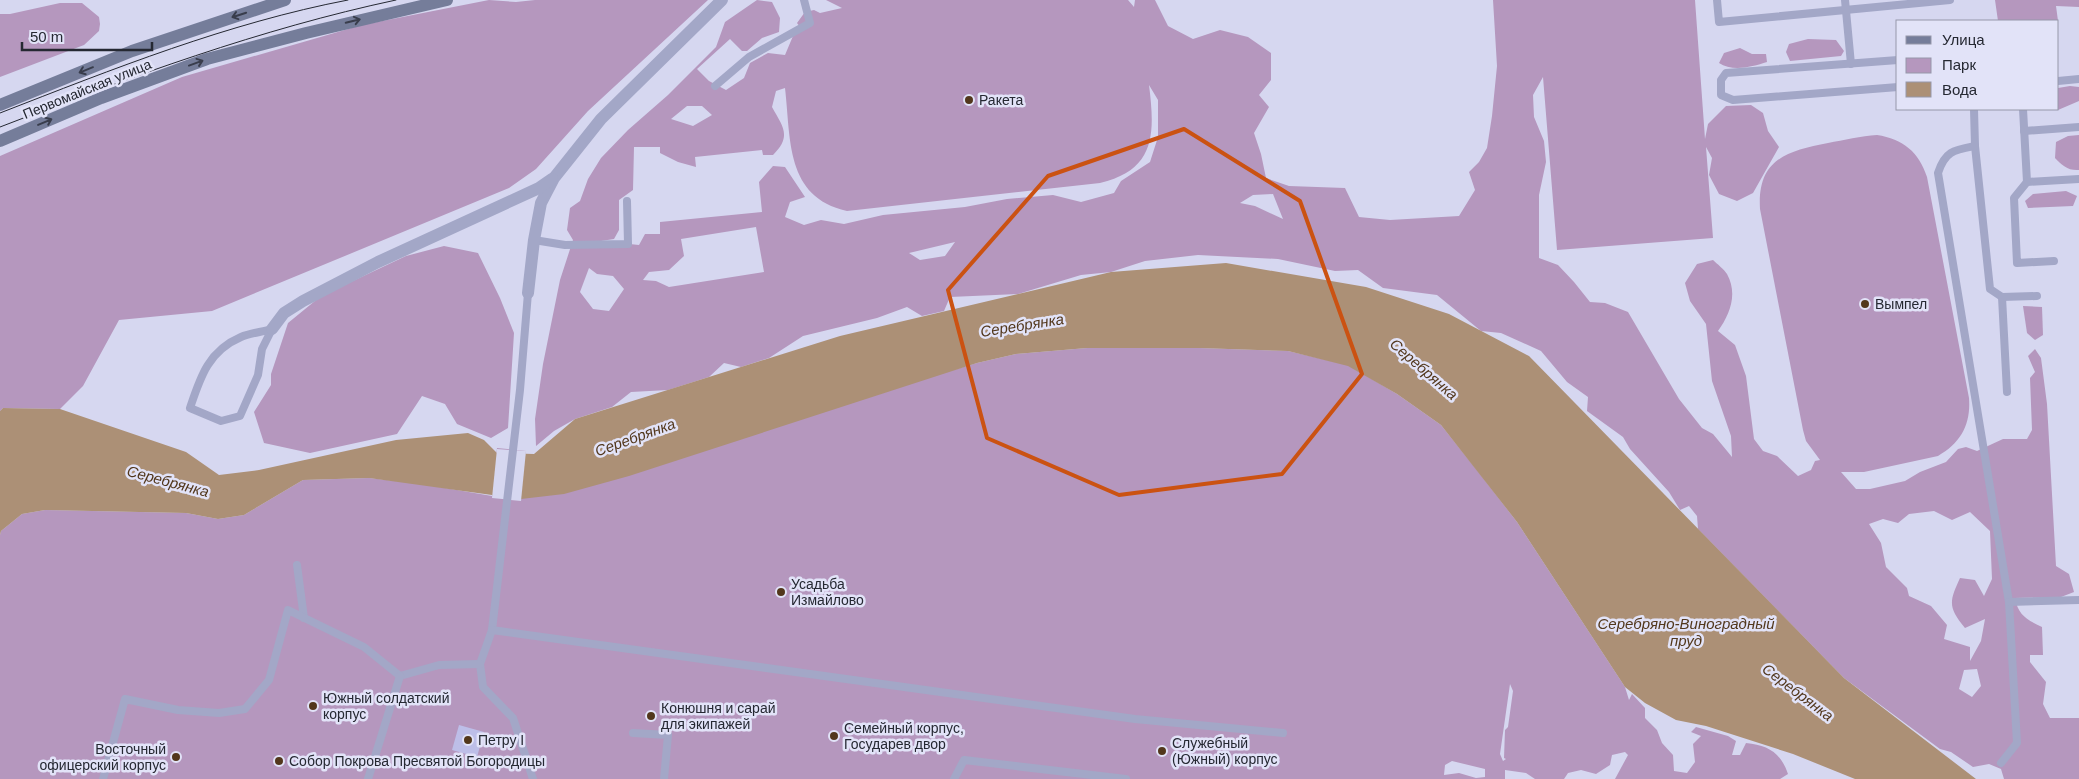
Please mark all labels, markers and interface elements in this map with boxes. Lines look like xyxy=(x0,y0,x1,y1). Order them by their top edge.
one-way arrow xyxy=(231,11,247,21)
one-way arrow xyxy=(345,16,361,25)
scale bar xyxy=(22,20,152,52)
legend xyxy=(1896,20,2059,110)
text: 50 m xyxy=(30,28,63,45)
text: Улица xyxy=(1942,31,1985,48)
street label: Первомайская улица xyxy=(20,56,154,122)
text: Парк xyxy=(1942,56,1976,73)
one-way arrow xyxy=(188,58,204,67)
one-way arrow xyxy=(78,66,94,75)
text: Вода xyxy=(1942,81,1978,98)
place label: Ракета xyxy=(979,92,1024,108)
marker: Ракета xyxy=(963,94,975,106)
one-way arrow xyxy=(37,116,52,126)
place label: Вымпел xyxy=(1875,296,1927,312)
marker: Вымпел xyxy=(1859,298,1871,310)
water label: Серебрянка xyxy=(979,310,1065,340)
water label: Серебрянка xyxy=(1387,335,1461,403)
water label: Серебрянка xyxy=(593,415,677,459)
water label: Серебрянка xyxy=(125,462,211,500)
place label: Усадьба Измайлово xyxy=(791,576,864,608)
marker: Усадьба Измайлово xyxy=(775,586,787,598)
water label: Серебряно-Виноградный пруд xyxy=(1597,615,1775,649)
water label: Серебрянка xyxy=(1759,660,1837,724)
place label: Южный солдатский корпус xyxy=(323,690,450,722)
marker: Южный солдатский корпус xyxy=(307,700,319,712)
place label: Конюшня и сарай для экипажей xyxy=(661,700,776,732)
marker: Конюшня и сарай для экипажей xyxy=(645,710,657,722)
place label: Семейный корпус, Государев двор xyxy=(844,720,964,752)
marker: Семейный корпус, Государев двор xyxy=(828,730,840,742)
place label: Петру I xyxy=(478,732,524,748)
marker: Петру I xyxy=(462,734,474,746)
place label: Служебный (Южный) корпус xyxy=(1172,735,1278,767)
place label: Восточный офицерский корпус xyxy=(40,741,166,773)
marker: Служебный (Южный) корпус xyxy=(1156,745,1168,757)
marker: Восточный офицерский корпус xyxy=(170,751,182,763)
place label: Собор Покрова Пресвятой Богородицы xyxy=(289,753,545,769)
marker: Собор Покрова Пресвятой Богородицы xyxy=(273,755,285,767)

